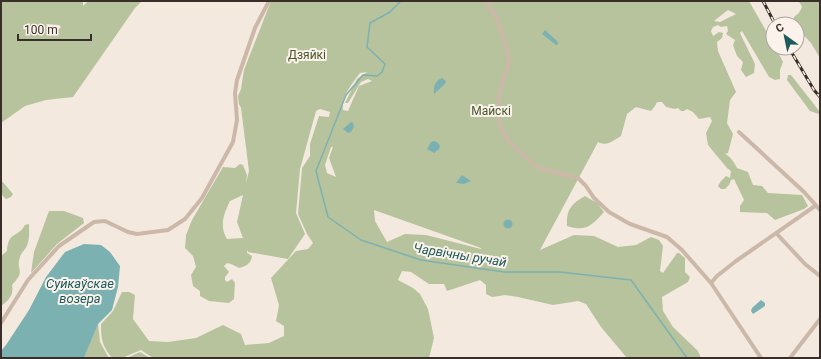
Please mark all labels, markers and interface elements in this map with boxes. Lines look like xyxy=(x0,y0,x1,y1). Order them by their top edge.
scale bar xyxy=(18,16,91,42)
north arrow xyxy=(765,16,805,56)
text: С xyxy=(773,21,786,35)
text: 100 m xyxy=(24,23,58,37)
park label: Дзяйкі xyxy=(288,48,326,62)
park label: Майскі xyxy=(471,104,511,118)
water label: Чарвічны ручай xyxy=(412,240,508,270)
water label: Суйкаўскае возера xyxy=(46,276,114,306)

